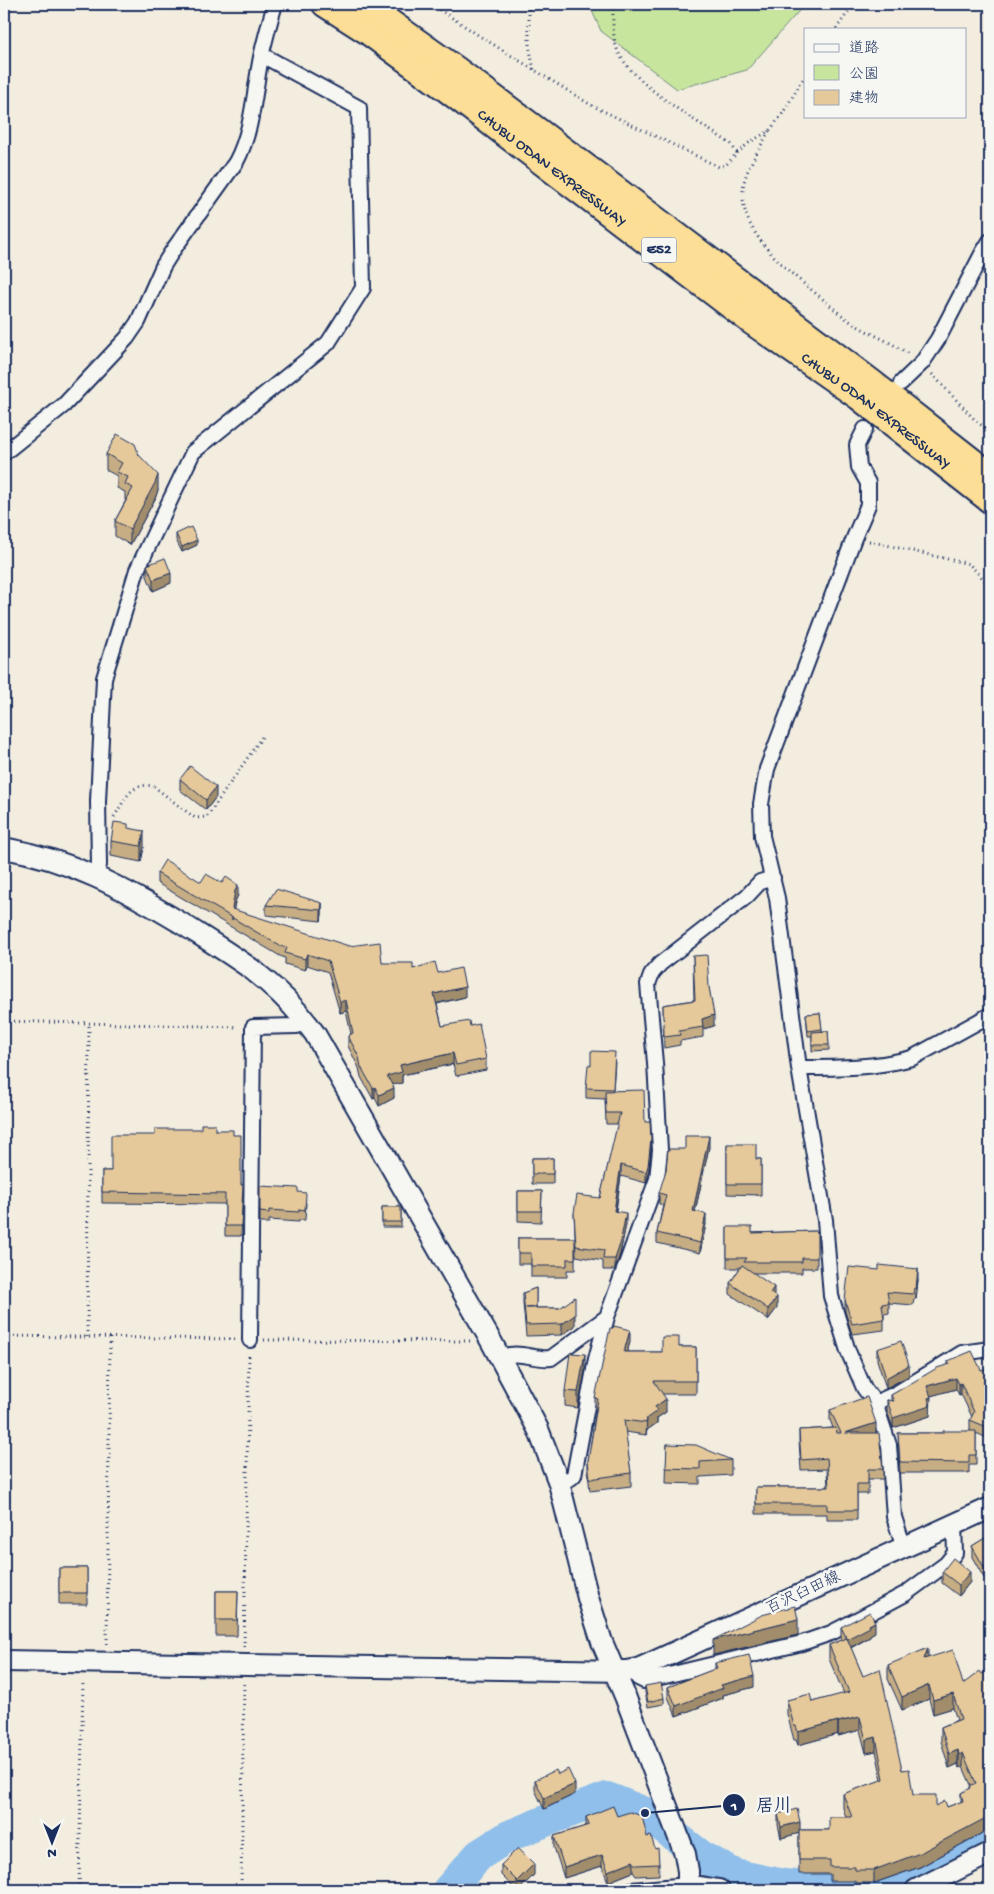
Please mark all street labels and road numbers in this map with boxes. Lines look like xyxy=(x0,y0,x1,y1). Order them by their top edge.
street label: CHUBU ODAN EXPRESSWAY xyxy=(473,106,630,232)
road number: E52 xyxy=(642,238,676,262)
street label: CHUBU ODAN EXPRESSWAY xyxy=(796,349,954,474)
street label: 百沢臼田線 xyxy=(763,1567,844,1620)

